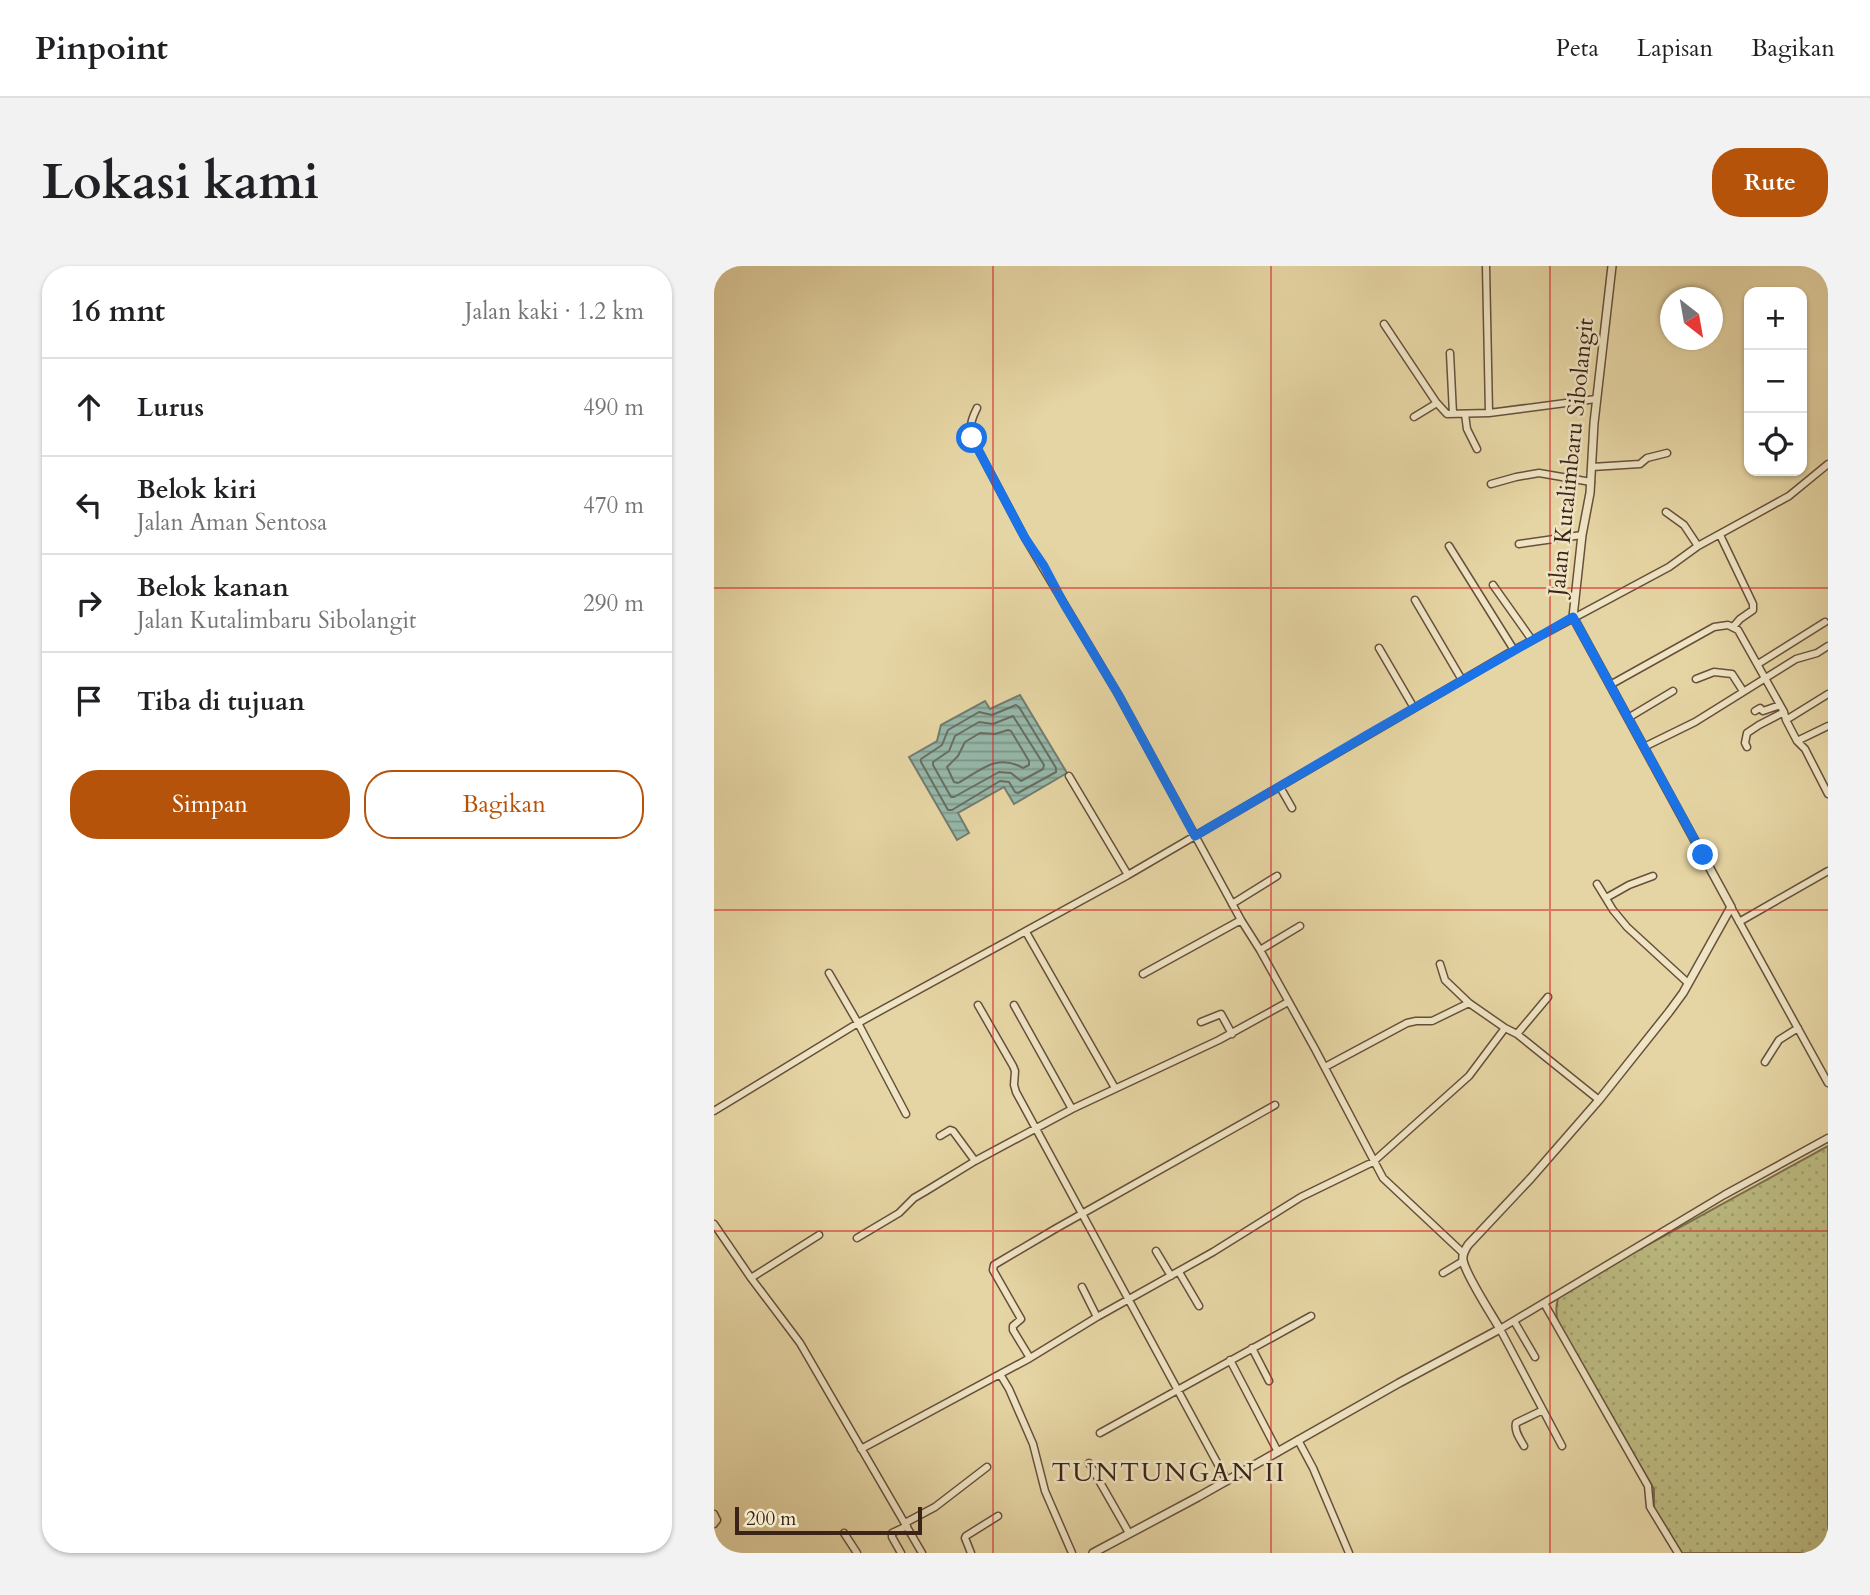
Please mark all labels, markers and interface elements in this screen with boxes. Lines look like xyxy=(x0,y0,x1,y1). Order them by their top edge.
text: Pinpoint xyxy=(35,26,168,71)
text: Peta xyxy=(1556,32,1599,65)
text: Lapisan xyxy=(1637,32,1713,65)
text: Bagikan xyxy=(1751,32,1835,65)
button: Rute xyxy=(1712,148,1828,217)
text: Lokasi kami xyxy=(42,149,319,216)
north arrow xyxy=(1660,287,1723,350)
map controls xyxy=(1744,287,1807,476)
button: + xyxy=(1744,287,1807,350)
text: 16 mnt xyxy=(70,291,165,332)
text: Jalan kaki · 1.2 km xyxy=(465,296,644,327)
street label: Jalan Kutalimbaru Sibolangit xyxy=(1541,317,1601,600)
button: − xyxy=(1744,350,1807,413)
icon: ahead xyxy=(70,388,108,426)
text: Lurus xyxy=(137,390,204,425)
text: 490 m xyxy=(583,392,644,423)
button: locate xyxy=(1744,413,1807,476)
route start xyxy=(956,422,987,453)
text: Belok kiri xyxy=(137,472,257,507)
icon: left xyxy=(70,486,108,524)
text: 470 m xyxy=(583,490,644,521)
text: Jalan Aman Sentosa xyxy=(137,507,327,538)
text: Belok kanan xyxy=(137,570,289,605)
icon: right xyxy=(70,584,108,622)
text: 290 m xyxy=(583,588,644,619)
text: Jalan Kutalimbaru Sibolangit xyxy=(137,605,416,636)
icon: arrive xyxy=(70,682,108,720)
text: Tiba di tujuan xyxy=(137,684,305,719)
button: Simpan xyxy=(70,770,350,839)
button: Bagikan xyxy=(364,770,644,839)
route end xyxy=(1687,839,1718,870)
district label: TUNTUNGAN II xyxy=(1052,1455,1286,1490)
scale bar xyxy=(735,1504,922,1536)
text: 200 m xyxy=(746,1506,796,1532)

